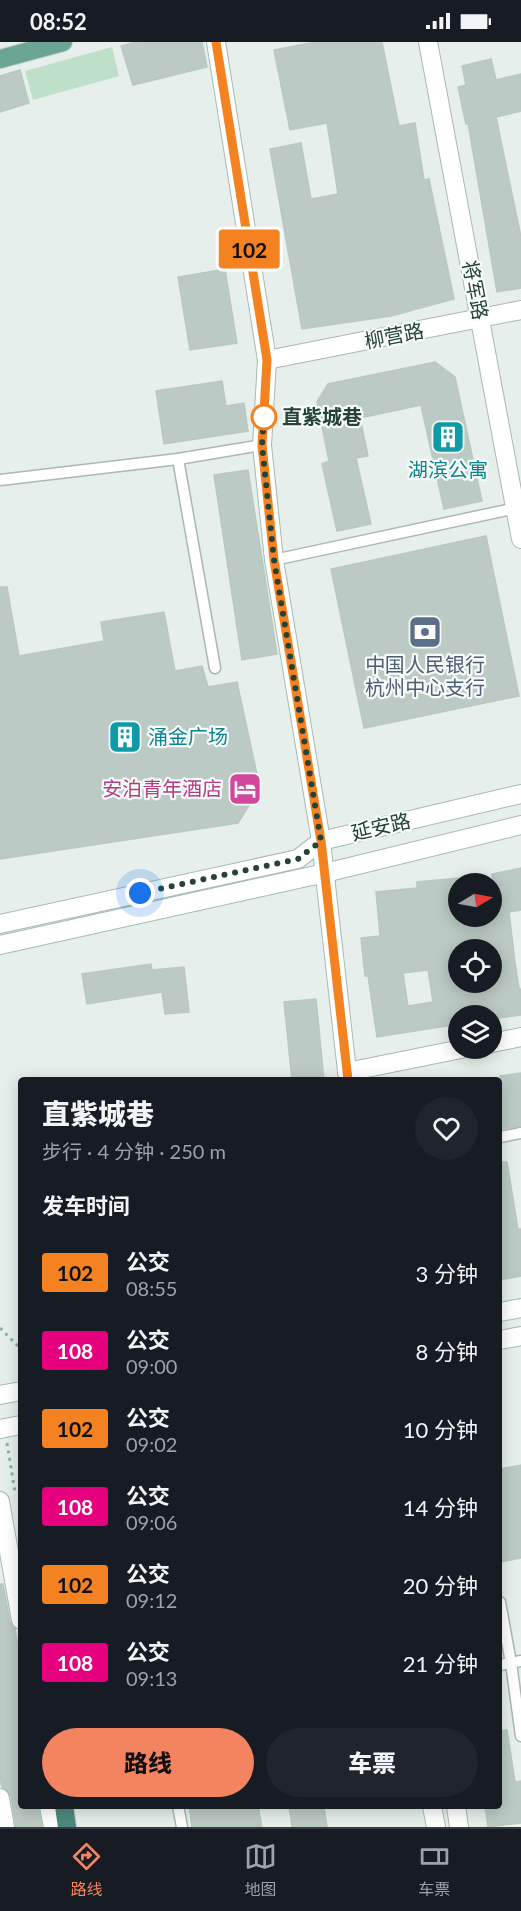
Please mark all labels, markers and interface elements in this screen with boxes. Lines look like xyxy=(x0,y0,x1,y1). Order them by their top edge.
text: 08:52 xyxy=(30,8,87,35)
line badge: 102 xyxy=(214,230,284,268)
text: 102 xyxy=(231,237,267,262)
street label: 将军路 xyxy=(458,258,493,322)
street label: 柳营路 xyxy=(362,318,426,353)
marker: 直紫城巷 xyxy=(251,404,277,430)
place label: 直紫城巷 xyxy=(282,404,362,428)
building icon: 湖滨公寓 xyxy=(430,419,466,455)
place label: 湖滨公寓 xyxy=(408,457,488,481)
bank icon: 中国人民银行 杭州中心支行 xyxy=(407,614,443,650)
place label: 中国人民银行 杭州中心支行 xyxy=(365,652,485,699)
building icon: 涌金广场 xyxy=(107,719,143,755)
place label: 涌金广场 xyxy=(148,724,228,748)
hotel icon: 安泊青年酒店 xyxy=(227,771,263,807)
place label: 安泊青年酒店 xyxy=(102,776,222,800)
street label: 延安路 xyxy=(349,808,413,844)
north arrow xyxy=(448,873,502,927)
map controls xyxy=(448,873,502,1059)
your location xyxy=(125,878,155,908)
button: locate xyxy=(448,939,502,993)
button: layers xyxy=(448,1005,502,1059)
text: 直紫城巷 xyxy=(42,1096,154,1130)
button: heart xyxy=(415,1097,478,1160)
text: 步行 · 4 分钟 · 250 m xyxy=(42,1139,226,1163)
text: 发车时间 xyxy=(42,1192,130,1219)
text: 公交 xyxy=(126,1248,170,1275)
text: 102 xyxy=(57,1260,93,1285)
text: 3 分钟 xyxy=(416,1260,478,1287)
text: 08:55 xyxy=(126,1276,177,1300)
text: 公交 xyxy=(126,1326,170,1353)
text: 108 xyxy=(57,1338,93,1363)
text: 8 分钟 xyxy=(416,1338,478,1365)
text: 09:00 xyxy=(126,1354,177,1378)
text: 公交 xyxy=(126,1404,170,1431)
text: 102 xyxy=(57,1416,93,1441)
text: 10 分钟 xyxy=(403,1416,478,1443)
text: 09:02 xyxy=(126,1432,177,1456)
text: 公交 xyxy=(126,1482,170,1509)
text: 108 xyxy=(57,1494,93,1519)
text: 14 分钟 xyxy=(403,1494,478,1521)
text: 09:06 xyxy=(126,1510,177,1534)
text: 公交 xyxy=(126,1560,170,1587)
text: 102 xyxy=(57,1572,93,1597)
text: 20 分钟 xyxy=(403,1572,478,1599)
text: 09:12 xyxy=(126,1588,177,1612)
text: 公交 xyxy=(126,1638,170,1665)
text: 108 xyxy=(57,1650,93,1675)
text: 21 分钟 xyxy=(403,1650,478,1677)
text: 09:13 xyxy=(126,1666,177,1690)
button: 路线 xyxy=(42,1728,254,1797)
button: 车票 xyxy=(266,1728,478,1797)
tab: 路线 xyxy=(70,1840,103,1900)
tab: 地图 xyxy=(244,1840,277,1900)
tab: 车票 xyxy=(418,1840,451,1900)

